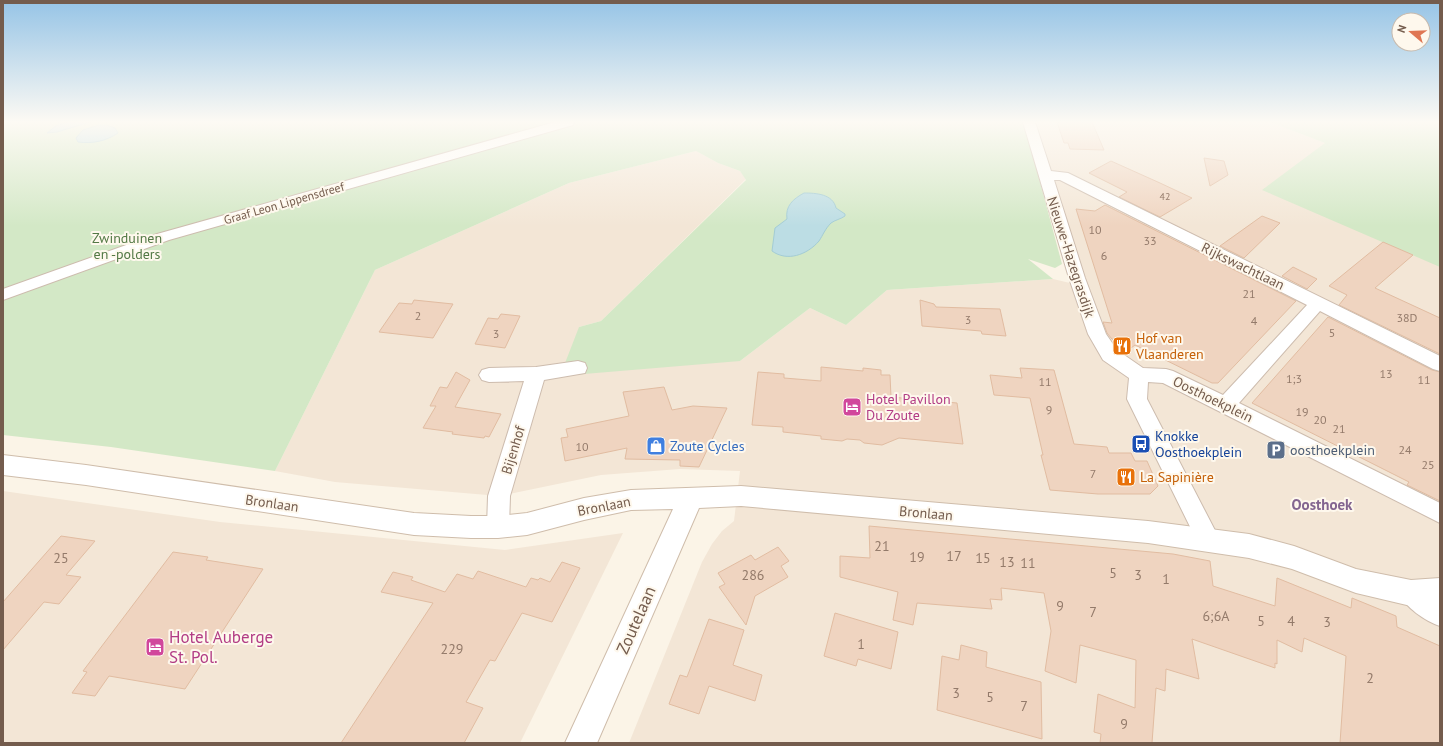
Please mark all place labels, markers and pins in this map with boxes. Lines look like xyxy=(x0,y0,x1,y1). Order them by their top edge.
place label: Hof van Vlaanderen xyxy=(1135,329,1204,363)
restaurant icon: Hof van Vlaanderen xyxy=(1111,335,1133,357)
place label: Hotel Pavillon Du Zoute xyxy=(866,390,951,424)
hotel icon: Hotel Pavillon Du Zoute xyxy=(841,396,863,418)
place label: Knokke Oosthoekplein xyxy=(1155,427,1242,461)
bus stop icon: Knokke Oosthoekplein xyxy=(1130,433,1152,455)
shop icon: Zoute Cycles xyxy=(645,435,667,457)
place label: Zoute Cycles xyxy=(670,437,745,455)
parking icon: oosthoekplein xyxy=(1265,439,1287,461)
place label: oosthoekplein xyxy=(1290,441,1375,459)
restaurant icon: La Sapinière xyxy=(1115,466,1137,488)
place label: La Sapinière xyxy=(1140,468,1214,486)
place label: Hotel Auberge St. Pol. xyxy=(169,626,273,668)
hotel icon: Hotel Auberge St. Pol. xyxy=(144,636,166,658)

